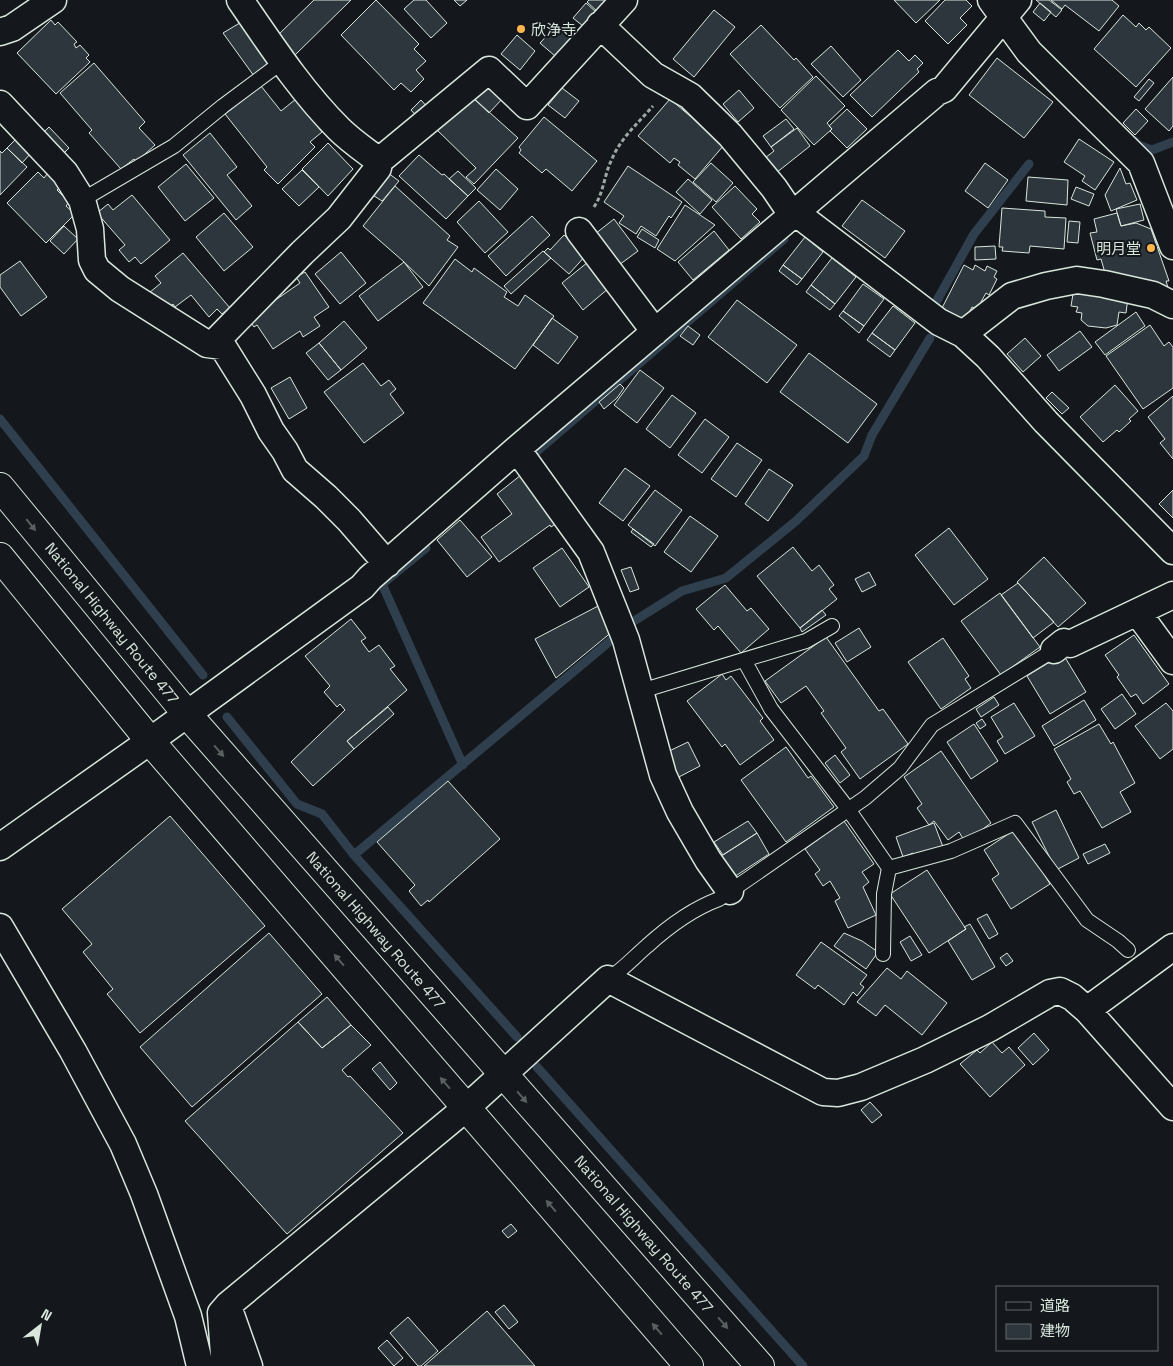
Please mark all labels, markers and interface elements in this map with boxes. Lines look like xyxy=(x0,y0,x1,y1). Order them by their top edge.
place label: 欣浄寺 xyxy=(531,20,576,39)
marker: 欣浄寺 xyxy=(515,23,527,35)
place label: 明月堂 xyxy=(1096,239,1141,258)
marker: 明月堂 xyxy=(1145,242,1157,254)
one-way arrow xyxy=(25,519,36,531)
street label: National Highway Route 477 xyxy=(41,539,183,707)
one-way arrow xyxy=(213,745,224,757)
street label: National Highway Route 477 xyxy=(303,848,449,1012)
one-way arrow xyxy=(333,955,345,967)
one-way arrow xyxy=(439,1077,450,1090)
one-way arrow xyxy=(516,1090,528,1102)
street label: National Highway Route 477 xyxy=(571,1152,717,1316)
one-way arrow xyxy=(545,1201,557,1213)
legend xyxy=(996,1286,1158,1351)
text: 道路 xyxy=(1040,1296,1070,1315)
north arrow xyxy=(15,1301,65,1351)
text: N xyxy=(38,1305,55,1325)
one-way arrow xyxy=(717,1317,728,1330)
text: 建物 xyxy=(1040,1321,1070,1340)
one-way arrow xyxy=(652,1323,663,1336)

